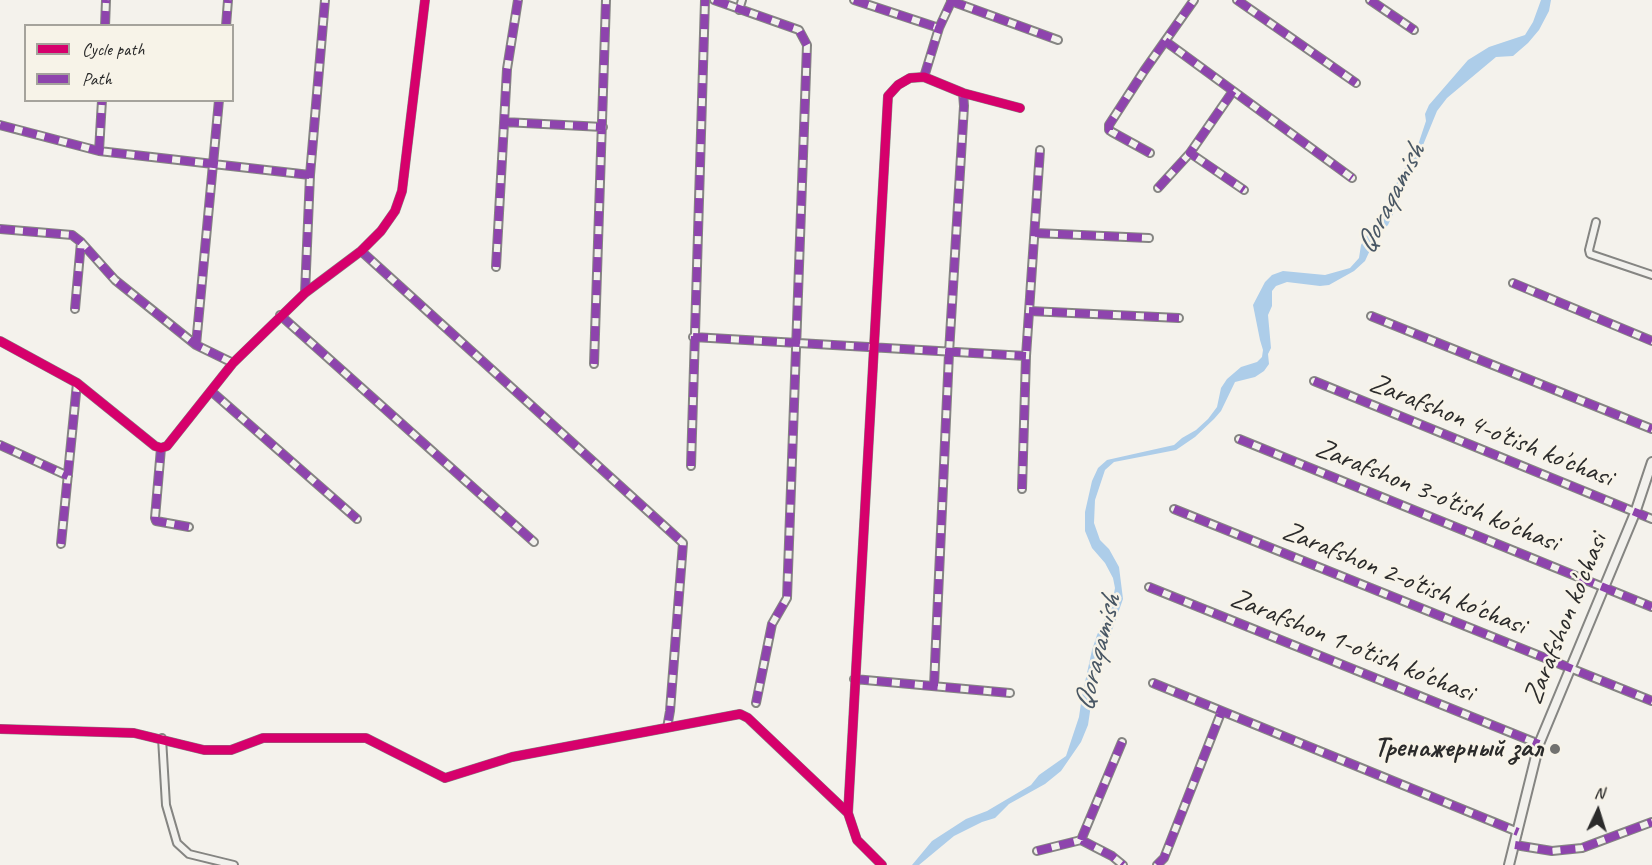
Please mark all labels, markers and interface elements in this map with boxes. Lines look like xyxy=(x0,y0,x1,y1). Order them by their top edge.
legend xyxy=(24,24,234,102)
text: Cycle path xyxy=(82,38,144,60)
text: Path xyxy=(82,68,112,90)
water label: Qoraqamish xyxy=(1348,138,1434,260)
street label: Zarafshon 4-o'tish ko'chasi xyxy=(1364,367,1618,495)
street label: Zarafshon 3-o'tish ko'chasi xyxy=(1310,432,1564,560)
street label: Zarafshon 2-o'tish ko'chasi xyxy=(1277,515,1531,643)
street label: Zarafshon ko'chasi xyxy=(1517,529,1615,709)
street label: Zarafshon 1-o'tish ko'chasi xyxy=(1225,582,1479,710)
water label: Qoraqamish xyxy=(1066,591,1130,715)
place label: Тренажерный зал xyxy=(1374,732,1543,766)
marker: Тренажерный зал xyxy=(1548,742,1562,756)
north arrow xyxy=(1568,781,1628,841)
text: N xyxy=(1594,783,1605,803)

